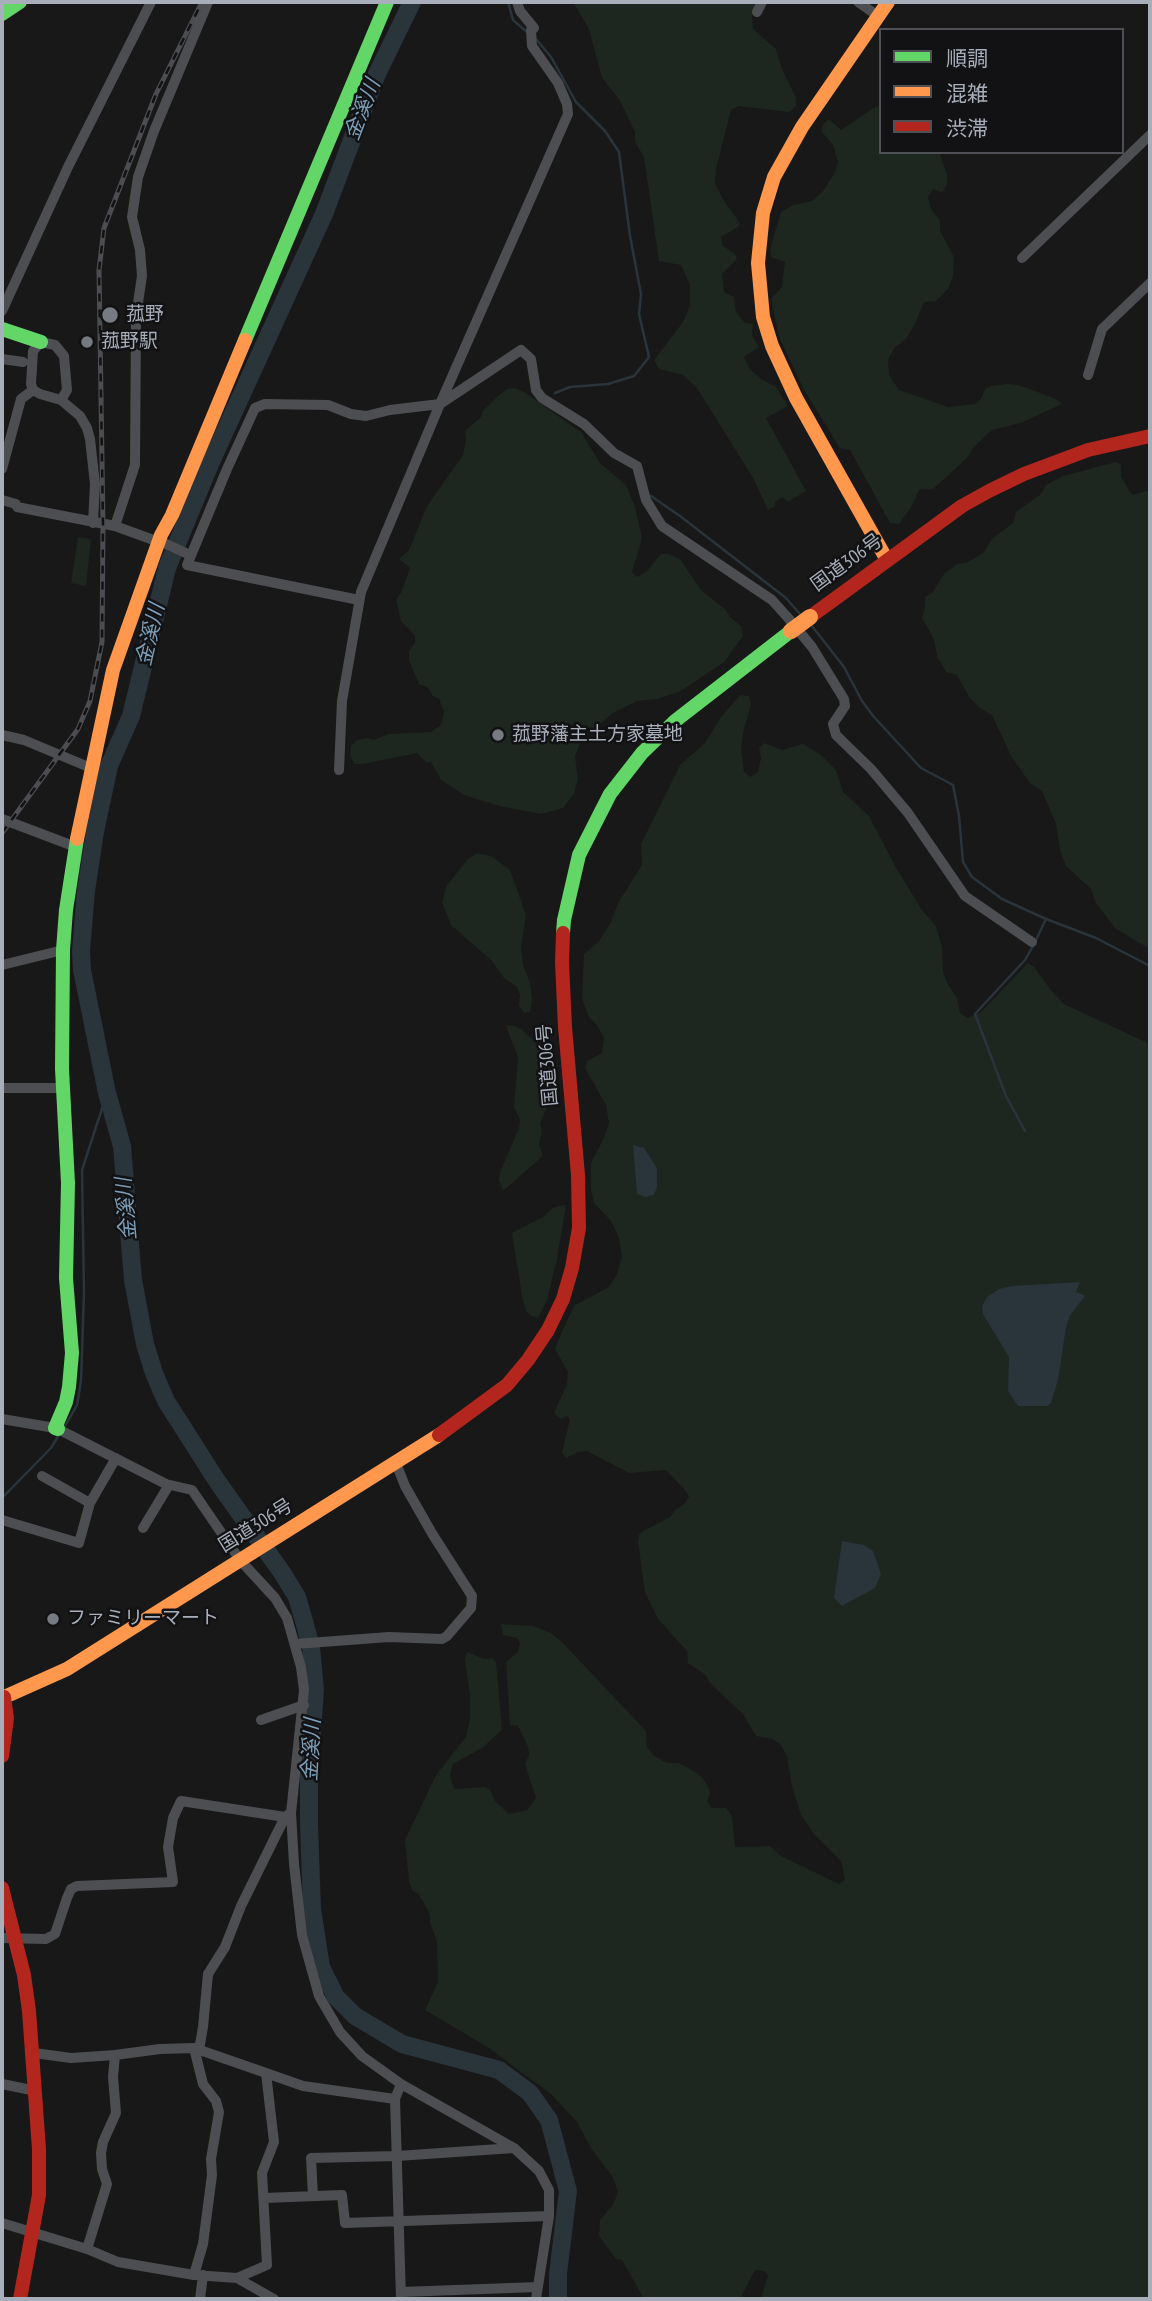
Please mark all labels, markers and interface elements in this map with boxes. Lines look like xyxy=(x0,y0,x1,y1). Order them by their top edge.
legend xyxy=(879,28,1124,154)
text: 順調 xyxy=(946,45,988,72)
water label: 金溪川 xyxy=(340,76,386,144)
text: 混雑 xyxy=(946,80,988,107)
text: 渋滞 xyxy=(946,115,988,142)
place label: 菰野 xyxy=(126,304,164,326)
marker: 菰野 xyxy=(100,305,120,325)
place label: 菰野駅 xyxy=(101,331,158,353)
marker: 菰野駅 xyxy=(79,334,95,350)
street label: 国道306号 xyxy=(807,529,887,597)
water label: 金溪川 xyxy=(132,601,170,669)
place label: 菰野藩主土方家墓地 xyxy=(512,724,683,746)
marker: 菰野藩主土方家墓地 xyxy=(490,727,506,743)
street label: 国道306号 xyxy=(533,1023,563,1107)
water label: 金溪川 xyxy=(112,1177,142,1241)
street label: 国道306号 xyxy=(215,1494,297,1558)
place label: ファミリーマート xyxy=(67,1608,219,1630)
marker: ファミリーマート xyxy=(45,1611,61,1627)
water label: 金溪川 xyxy=(298,1718,326,1782)

